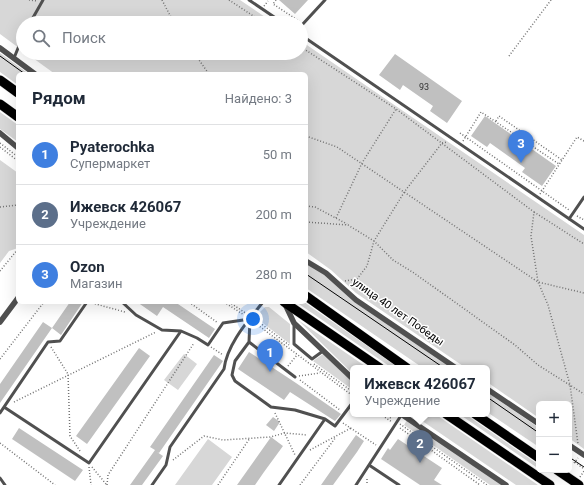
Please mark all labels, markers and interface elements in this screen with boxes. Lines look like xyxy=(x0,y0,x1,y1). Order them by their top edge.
search box xyxy=(16,16,308,60)
icon: search xyxy=(30,27,52,49)
text: Поиск xyxy=(62,29,106,47)
house number: 93 xyxy=(419,82,429,92)
text: Рядом xyxy=(32,88,86,108)
text: Найдено: 3 xyxy=(225,91,292,106)
pin: 3 xyxy=(508,130,534,163)
text: Pyaterochka xyxy=(70,138,154,156)
text: 1 xyxy=(41,147,49,162)
text: 50 m xyxy=(263,147,292,162)
text: Супермаркет xyxy=(70,156,150,171)
text: Ижевск 426067 xyxy=(70,198,181,216)
text: 2 xyxy=(41,207,49,222)
text: 200 m xyxy=(255,207,292,222)
text: Учреждение xyxy=(70,216,146,231)
text: Ozon xyxy=(70,258,105,276)
text: 3 xyxy=(41,267,49,282)
text: 280 m xyxy=(255,267,292,282)
street label: улица 40 лет Победы xyxy=(349,275,447,349)
text: Магазин xyxy=(70,276,123,291)
your location xyxy=(243,309,263,329)
pin: 1 xyxy=(257,339,283,372)
popup xyxy=(350,365,490,417)
text: Ижевск 426067 xyxy=(364,375,476,393)
text: Учреждение xyxy=(364,393,440,408)
map controls xyxy=(536,401,572,473)
button: + xyxy=(536,401,572,437)
pin: 2 xyxy=(407,430,433,463)
button: − xyxy=(536,437,572,473)

